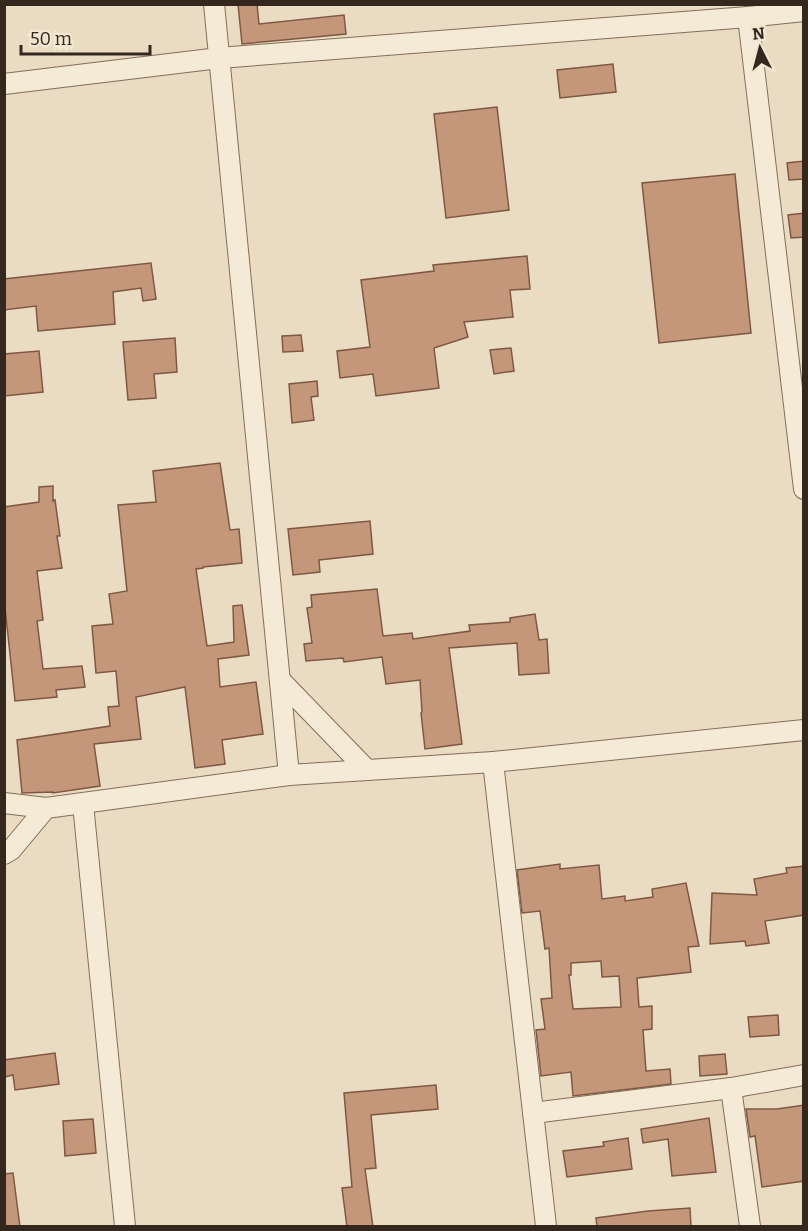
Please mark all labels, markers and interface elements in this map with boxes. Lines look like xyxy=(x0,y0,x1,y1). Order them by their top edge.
scale bar xyxy=(21,18,150,56)
north arrow xyxy=(730,18,790,78)
text: N xyxy=(751,23,766,44)
text: 50 m xyxy=(30,28,72,50)

